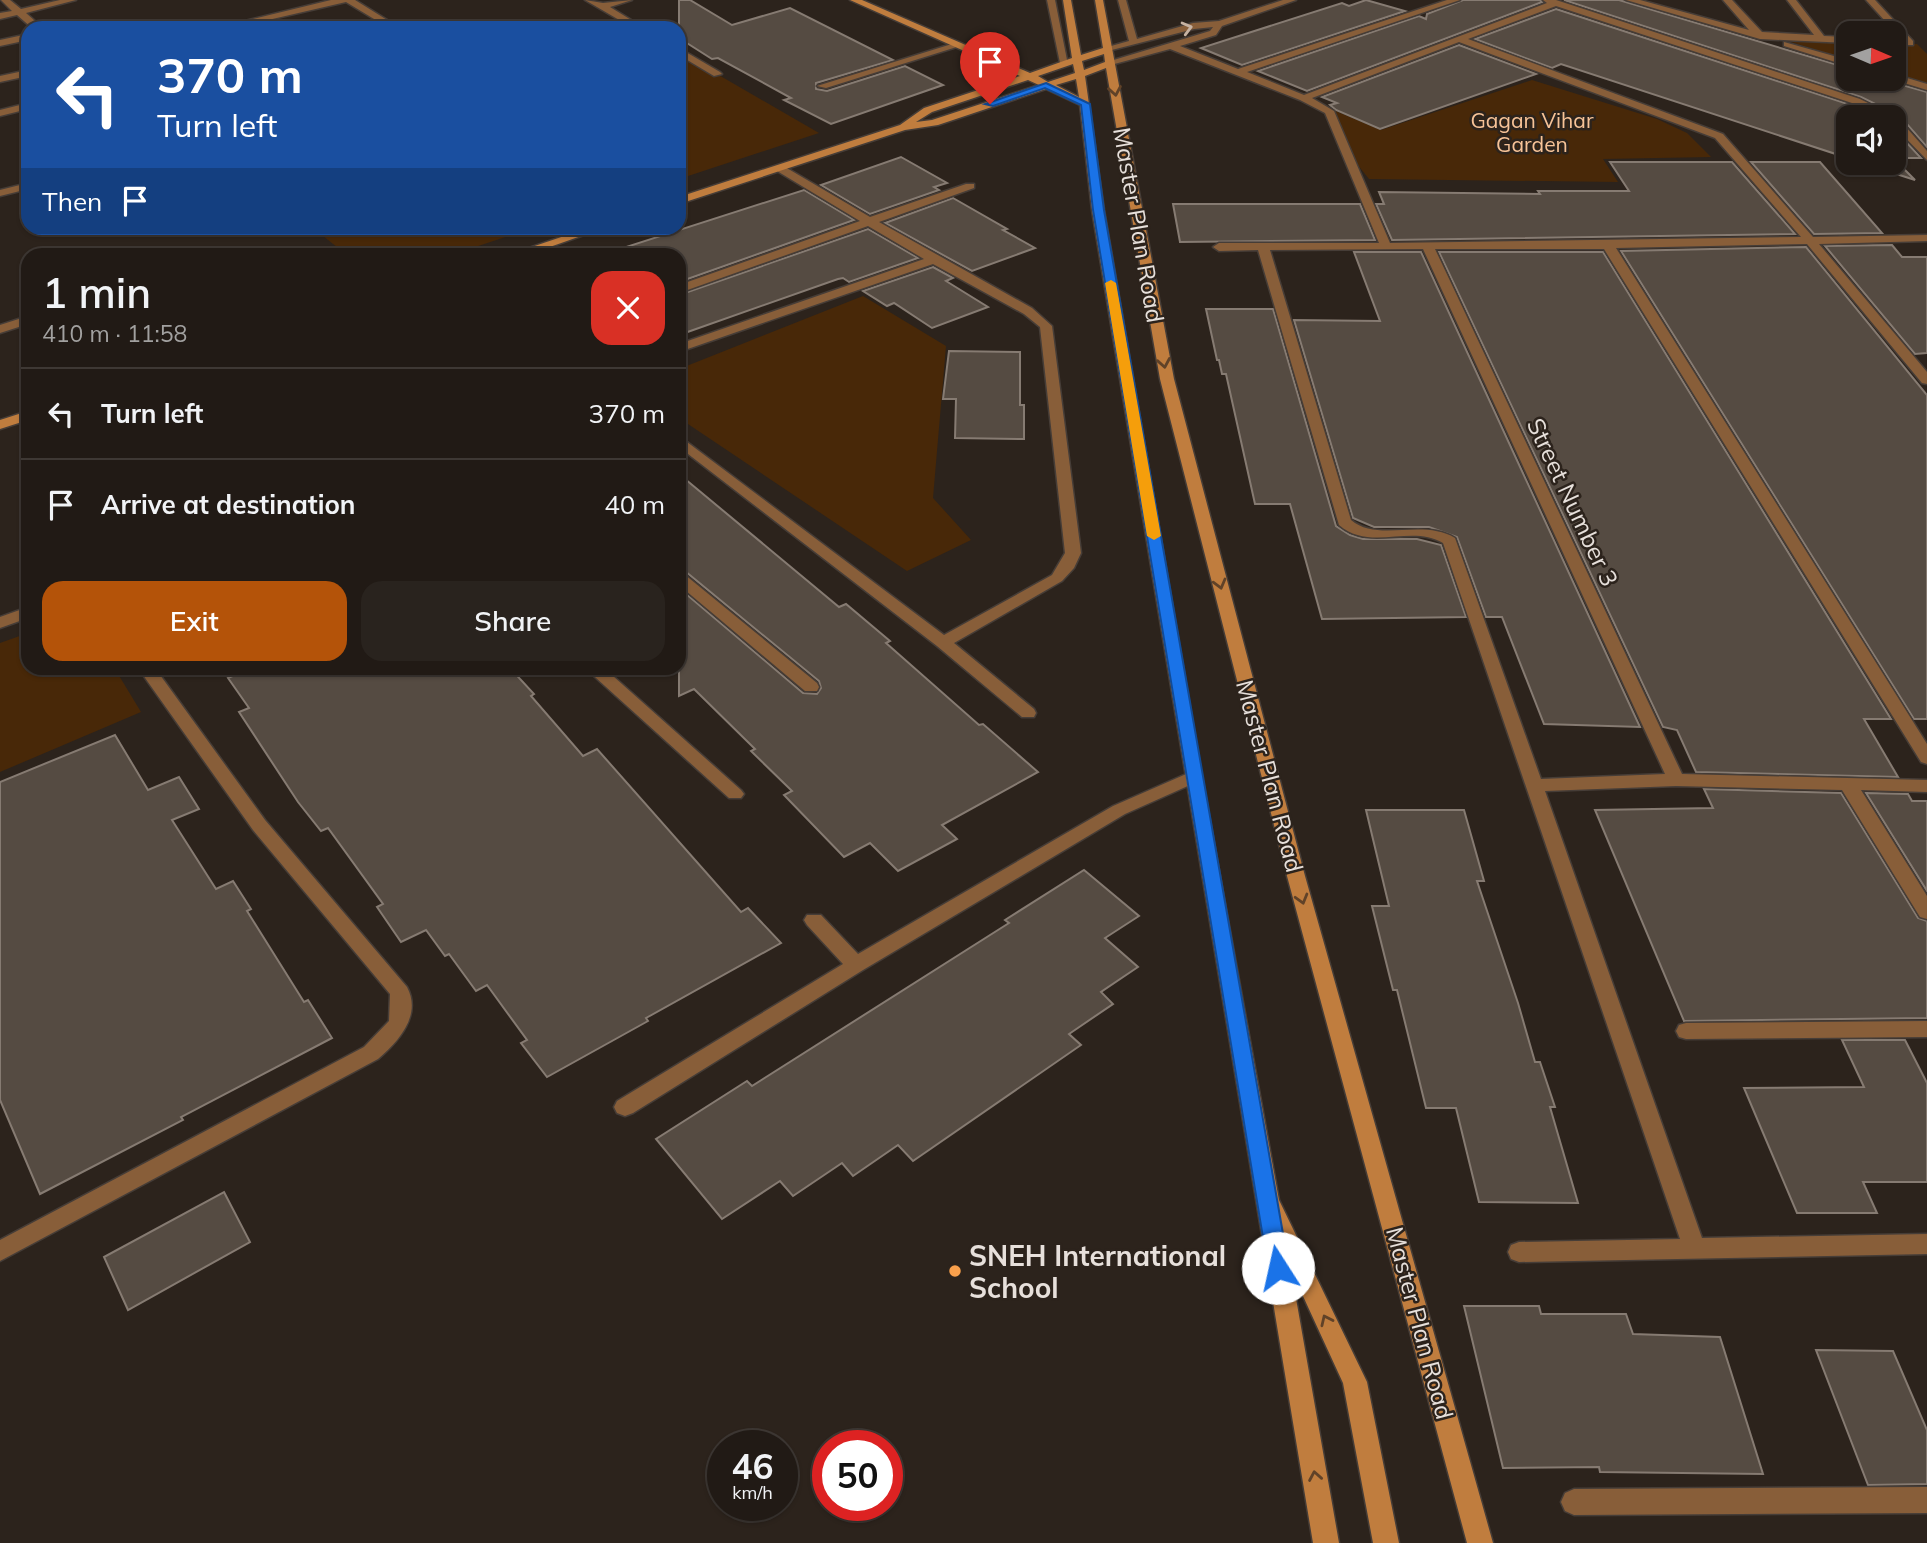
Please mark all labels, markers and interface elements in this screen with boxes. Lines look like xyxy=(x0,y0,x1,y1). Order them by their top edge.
north arrow xyxy=(1836,21,1906,91)
map controls xyxy=(1836,21,1906,175)
one-way arrow xyxy=(1181,22,1193,36)
pin xyxy=(960,32,1020,104)
icon: arrive xyxy=(971,43,1009,81)
text: 370 m xyxy=(157,44,303,105)
icon: left xyxy=(42,49,133,140)
one-way arrow xyxy=(1107,85,1122,97)
text: Turn left xyxy=(157,105,277,145)
button: sound xyxy=(1836,105,1906,175)
park label: Gagan Vihar Garden xyxy=(1470,107,1594,157)
street label: Master Plan Road xyxy=(1107,125,1171,325)
icon: arrive xyxy=(116,182,154,220)
text: Then xyxy=(42,185,102,218)
text: 1 min xyxy=(42,266,151,319)
button: close xyxy=(591,271,665,345)
text: 410 m · 11:58 xyxy=(42,319,187,348)
one-way arrow xyxy=(1156,357,1171,369)
icon: left xyxy=(42,395,80,433)
text: Turn left xyxy=(101,397,203,430)
text: 370 m xyxy=(589,397,665,430)
street label: Street Number 3 xyxy=(1521,413,1625,591)
icon: arrive xyxy=(42,486,80,524)
text: Arrive at destination xyxy=(101,488,356,521)
text: 40 m xyxy=(604,488,665,521)
one-way arrow xyxy=(1212,578,1226,590)
button: Exit xyxy=(42,581,347,661)
button: Share xyxy=(361,581,665,661)
street label: Master Plan Road xyxy=(1230,676,1310,876)
one-way arrow xyxy=(1294,893,1308,905)
street label: Master Plan Road xyxy=(1380,1223,1460,1423)
position arrow xyxy=(1241,1231,1315,1305)
place label: SNEH International School xyxy=(969,1238,1226,1305)
marker: SNEH International School xyxy=(947,1263,963,1279)
one-way arrow xyxy=(1321,1315,1335,1327)
speed limit sign: 50 xyxy=(812,1430,903,1521)
text: 46 xyxy=(731,1444,774,1488)
one-way arrow xyxy=(1308,1470,1323,1482)
text: km/h xyxy=(732,1481,773,1504)

